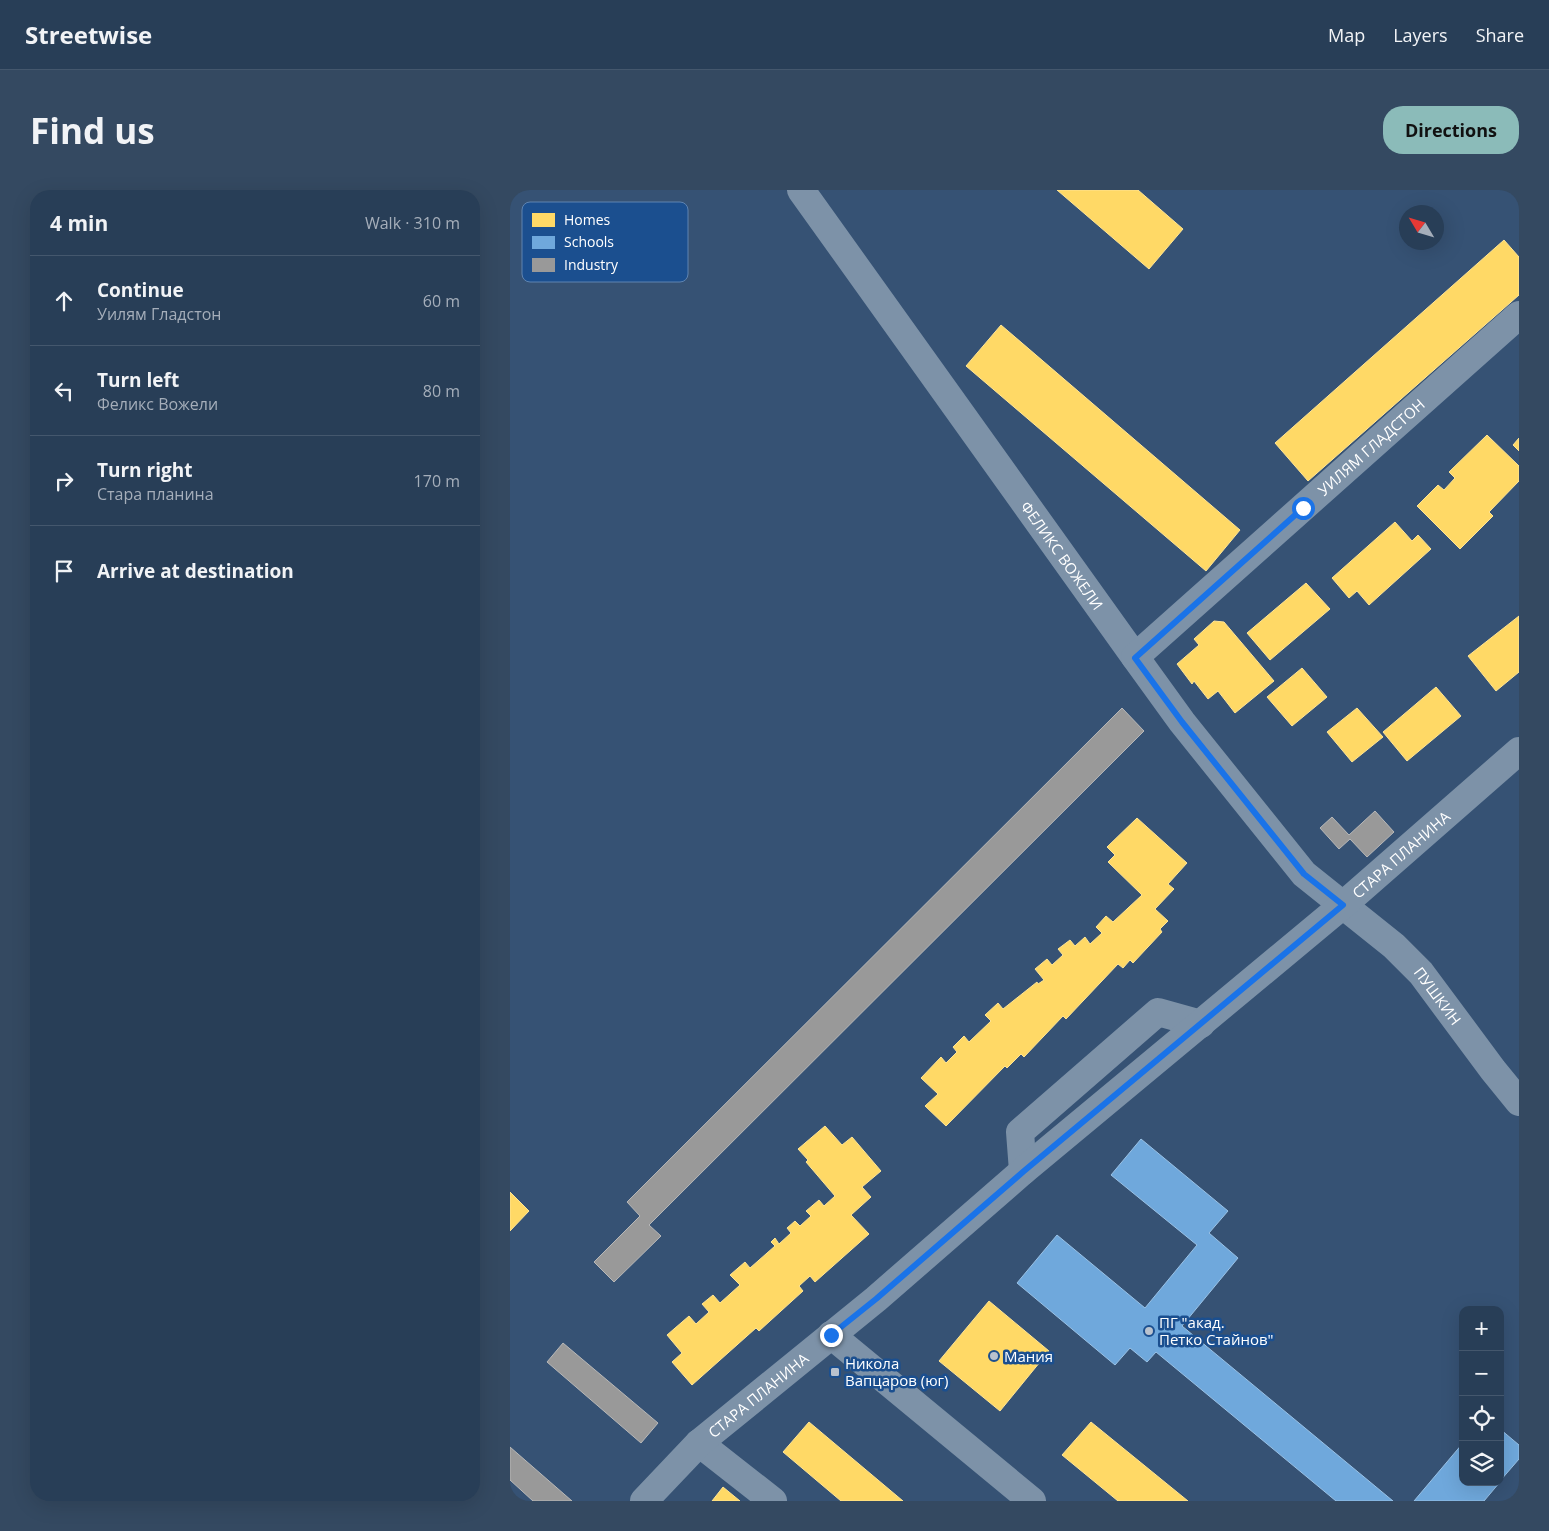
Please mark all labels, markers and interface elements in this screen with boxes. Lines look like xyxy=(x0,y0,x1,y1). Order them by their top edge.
text: Streetwise xyxy=(25,18,152,51)
text: Map xyxy=(1328,23,1365,47)
text: Layers xyxy=(1393,23,1448,47)
text: Share xyxy=(1476,23,1524,47)
button: Directions xyxy=(1383,106,1519,154)
text: Find us xyxy=(30,107,155,154)
legend xyxy=(522,202,688,282)
north arrow xyxy=(1399,205,1444,250)
text: 4 min xyxy=(50,209,108,237)
text: Homes xyxy=(564,210,611,229)
text: Walk · 310 m xyxy=(365,212,460,234)
text: Schools xyxy=(564,232,614,251)
text: Industry xyxy=(564,255,619,274)
text: Continue xyxy=(97,277,184,303)
icon: ahead xyxy=(50,287,78,315)
text: 60 m xyxy=(423,290,460,312)
text: Уилям Гладстон xyxy=(97,303,221,325)
text: Turn left xyxy=(97,367,179,393)
icon: left xyxy=(50,377,78,405)
text: 80 m xyxy=(423,380,460,402)
text: Феликс Вожели xyxy=(97,393,218,415)
street label: УИЛЯМ ГЛАДСТОН xyxy=(1313,394,1429,500)
text: Turn right xyxy=(97,457,192,483)
icon: right xyxy=(50,467,78,495)
text: 170 m xyxy=(414,470,460,492)
text: Стара планина xyxy=(97,483,214,505)
street label: ФЕЛИКС ВОЖЕЛИ xyxy=(1017,497,1108,614)
route start xyxy=(1292,497,1315,520)
icon: arrive xyxy=(50,557,78,585)
text: Arrive at destination xyxy=(97,558,294,584)
street label: СТАРА ПЛАНИНА xyxy=(1348,806,1454,903)
street label: ПУШКИН xyxy=(1410,963,1466,1029)
map controls xyxy=(1459,1306,1504,1486)
button: + xyxy=(1459,1306,1504,1351)
place label: ПГ "акад. Петко Стайнов" xyxy=(1159,1312,1274,1349)
route end xyxy=(820,1324,843,1347)
marker: ПГ "акад. Петко Стайнов" xyxy=(1143,1325,1155,1337)
place label: Мания xyxy=(1004,1346,1053,1366)
street label: СТАРА ПЛАНИНА xyxy=(704,1348,813,1442)
marker: Мания xyxy=(988,1350,1000,1362)
button: − xyxy=(1459,1351,1504,1396)
place label: Никола Вапцаров (юг) xyxy=(845,1353,949,1390)
marker: Никола Вапцаров (юг) xyxy=(829,1366,841,1378)
button: locate xyxy=(1459,1396,1504,1441)
button: layers xyxy=(1459,1441,1504,1486)

